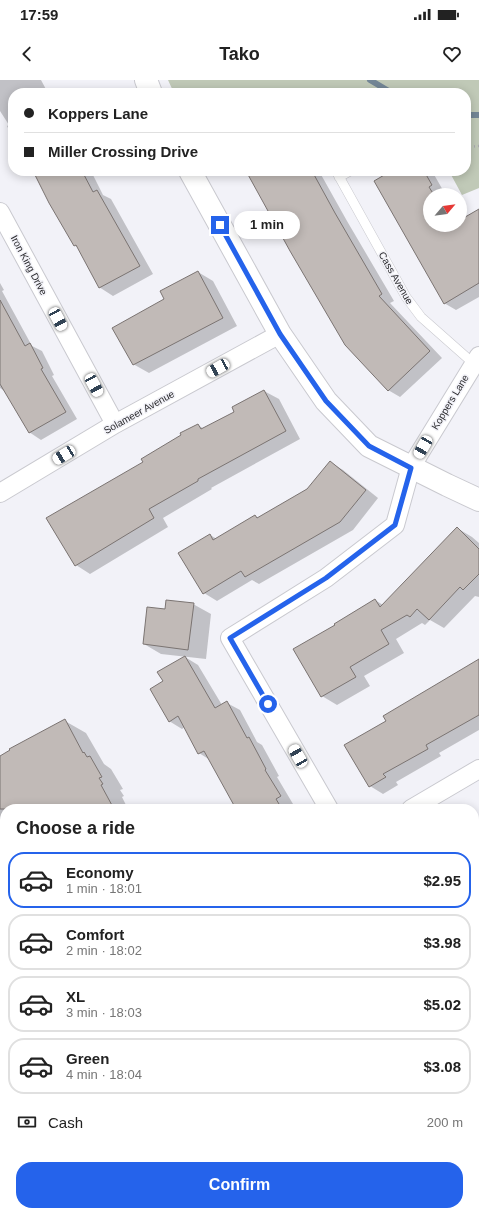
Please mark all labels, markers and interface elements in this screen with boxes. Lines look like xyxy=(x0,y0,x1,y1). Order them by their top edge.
text: 17:59 xyxy=(20,6,58,23)
icon: back xyxy=(16,43,38,65)
icon: heart xyxy=(441,43,463,65)
text: Tako xyxy=(219,44,260,64)
text: Koppers Lane xyxy=(48,105,148,122)
text: Miller Crossing Drive xyxy=(48,143,198,160)
north arrow xyxy=(423,188,467,232)
map controls xyxy=(423,188,467,232)
callout: 1 min xyxy=(234,211,300,239)
route end xyxy=(211,216,229,234)
text: 1 min xyxy=(250,217,284,232)
street label: Iron King Drive xyxy=(9,233,50,297)
street label: Cass Avenue xyxy=(377,250,416,307)
car xyxy=(47,306,69,332)
car xyxy=(205,357,231,379)
car xyxy=(83,372,105,398)
street label: Koppers Lane xyxy=(429,372,471,432)
street label: Solameer Avenue xyxy=(102,388,176,436)
car xyxy=(412,434,434,460)
car xyxy=(51,444,77,466)
route start xyxy=(259,695,277,713)
car xyxy=(287,743,309,769)
text: Choose a ride xyxy=(16,818,135,838)
icon: car xyxy=(18,862,54,898)
text: Economy xyxy=(66,864,134,881)
text: $2.95 xyxy=(423,872,461,889)
text: 1 min · 18:01 xyxy=(66,881,142,896)
icon: car xyxy=(18,924,54,960)
text: Comfort xyxy=(66,926,124,943)
text: $3.98 xyxy=(423,934,461,951)
text: 2 min · 18:02 xyxy=(66,943,142,958)
icon: car xyxy=(18,986,54,1022)
text: XL xyxy=(66,988,85,1005)
text: $5.02 xyxy=(423,996,461,1013)
text: 3 min · 18:03 xyxy=(66,1005,142,1020)
icon: car xyxy=(18,1048,54,1084)
text: Green xyxy=(66,1050,109,1067)
text: $3.08 xyxy=(423,1058,461,1075)
text: 4 min · 18:04 xyxy=(66,1067,142,1082)
icon: cash xyxy=(16,1111,38,1133)
text: Cash xyxy=(48,1114,83,1131)
text: 200 m xyxy=(427,1115,463,1130)
button: Confirm xyxy=(16,1162,463,1208)

